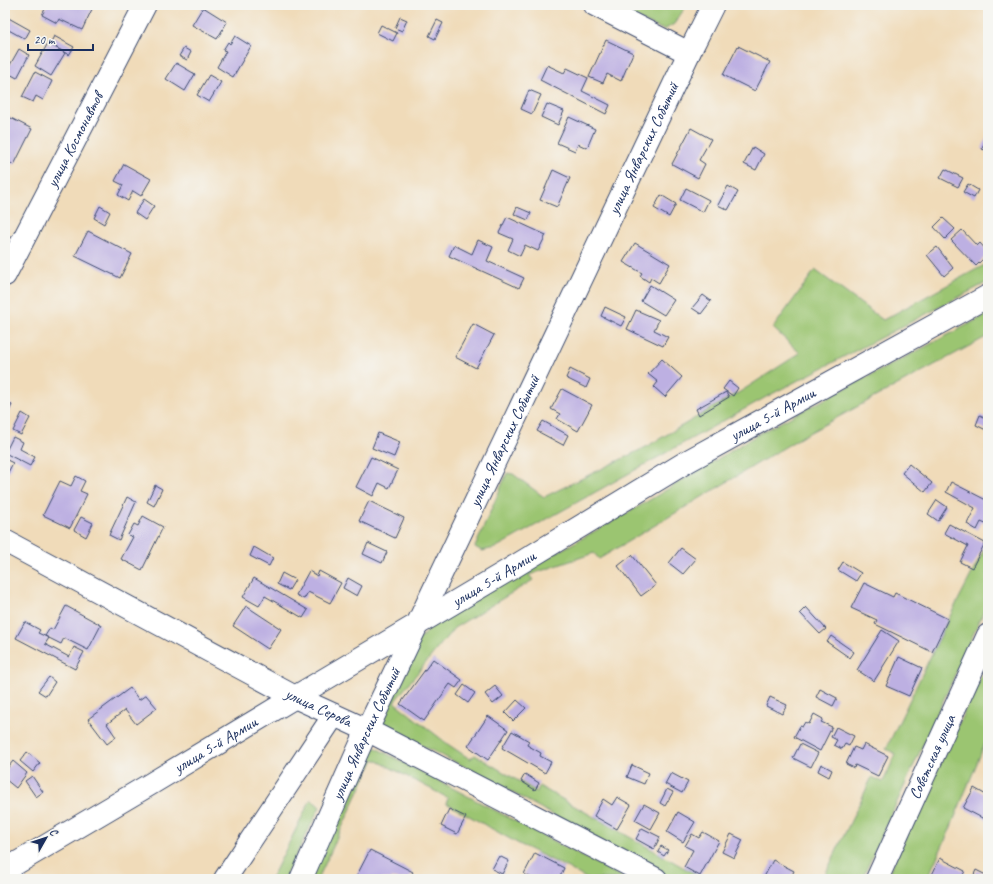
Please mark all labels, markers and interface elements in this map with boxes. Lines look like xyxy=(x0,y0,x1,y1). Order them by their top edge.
scale bar xyxy=(28,26,93,52)
text: 20 m xyxy=(34,32,56,48)
street label: улица Январских Событий xyxy=(603,78,684,218)
street label: улица Космонавтов xyxy=(42,86,109,192)
street label: улица Январских Событий xyxy=(464,371,545,511)
street label: улица 5-й Армии xyxy=(726,382,820,446)
street label: улица 5-й Армии xyxy=(447,546,540,612)
street label: улица Январских Событий xyxy=(327,663,406,804)
street label: улица Серова xyxy=(281,683,356,732)
street label: Советская улица xyxy=(905,711,961,802)
street label: улица 5-й Армии xyxy=(169,712,262,778)
north arrow xyxy=(26,818,66,858)
text: С xyxy=(47,825,62,839)

